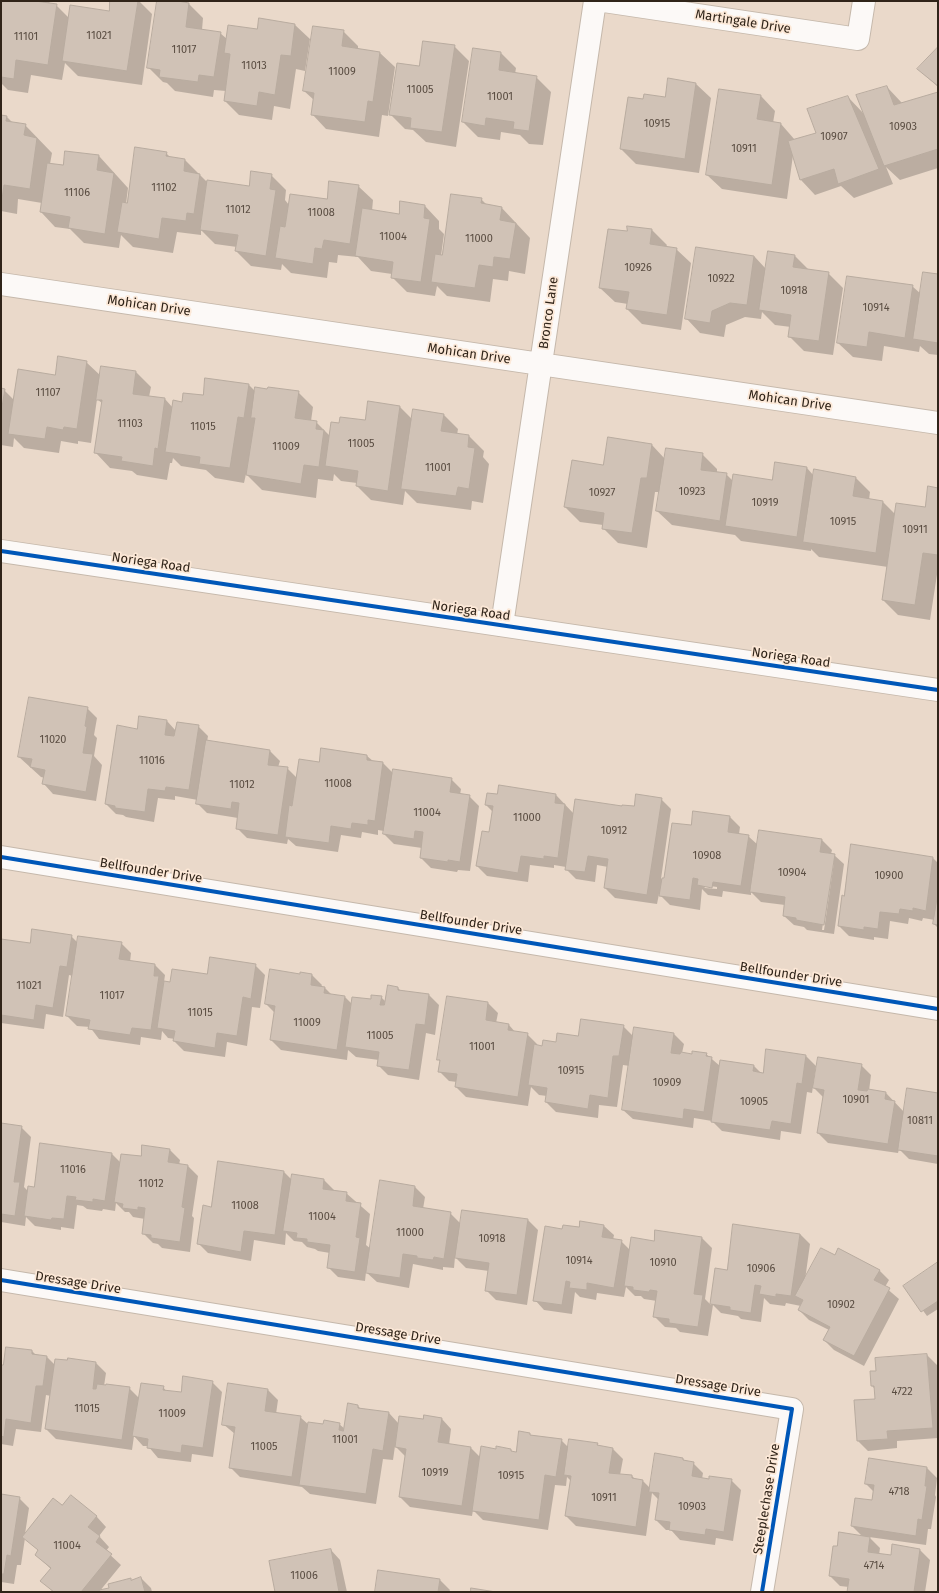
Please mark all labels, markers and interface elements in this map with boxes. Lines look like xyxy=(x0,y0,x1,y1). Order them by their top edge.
street label: Martingale Drive xyxy=(694,7,792,37)
house number: 11021 xyxy=(86,29,112,43)
house number: 11101 xyxy=(14,30,38,44)
house number: 11017 xyxy=(172,43,196,57)
house number: 11013 xyxy=(241,59,267,73)
house number: 11009 xyxy=(328,65,356,79)
house number: 11005 xyxy=(406,83,434,97)
house number: 11001 xyxy=(487,90,513,104)
house number: 10915 xyxy=(644,117,670,131)
house number: 10903 xyxy=(889,120,917,134)
house number: 10907 xyxy=(820,130,848,144)
house number: 10911 xyxy=(731,142,757,156)
house number: 11102 xyxy=(151,181,177,195)
house number: 11106 xyxy=(64,186,90,200)
house number: 11012 xyxy=(225,203,251,217)
house number: 11008 xyxy=(307,206,335,220)
house number: 11004 xyxy=(379,230,407,244)
house number: 11000 xyxy=(465,232,493,246)
house number: 10926 xyxy=(624,261,652,275)
house number: 10922 xyxy=(707,272,735,286)
street label: Bronco Lane xyxy=(536,276,562,350)
house number: 10918 xyxy=(780,284,808,298)
street label: Mohican Drive xyxy=(106,292,192,320)
house number: 10914 xyxy=(863,301,889,315)
street label: Mohican Drive xyxy=(426,340,512,368)
house number: 11107 xyxy=(36,386,60,400)
street label: Mohican Drive xyxy=(747,387,833,415)
house number: 11103 xyxy=(117,417,143,431)
house number: 11015 xyxy=(190,420,216,434)
house number: 11005 xyxy=(347,437,375,451)
house number: 11009 xyxy=(272,440,300,454)
house number: 11001 xyxy=(425,461,451,475)
house number: 10923 xyxy=(678,485,706,499)
house number: 10927 xyxy=(589,486,615,500)
house number: 10919 xyxy=(752,496,778,510)
house number: 10915 xyxy=(830,515,856,529)
house number: 10911 xyxy=(902,523,928,537)
street label: Noriega Road xyxy=(111,550,191,576)
street label: Noriega Road xyxy=(431,598,511,624)
street label: Noriega Road xyxy=(751,645,831,671)
house number: 11020 xyxy=(40,733,66,747)
house number: 11016 xyxy=(139,754,165,768)
house number: 11008 xyxy=(324,777,352,791)
house number: 11012 xyxy=(229,778,255,792)
house number: 11004 xyxy=(413,806,441,820)
house number: 11000 xyxy=(513,811,541,825)
house number: 10912 xyxy=(601,824,627,838)
house number: 10908 xyxy=(693,849,721,863)
street label: Bellfounder Drive xyxy=(99,855,203,887)
house number: 10904 xyxy=(778,866,806,880)
house number: 10900 xyxy=(875,869,903,883)
street label: Bellfounder Drive xyxy=(419,907,523,939)
street label: Bellfounder Drive xyxy=(739,959,843,991)
house number: 11021 xyxy=(16,979,42,993)
house number: 11017 xyxy=(100,989,124,1003)
house number: 11015 xyxy=(187,1006,213,1020)
house number: 11009 xyxy=(293,1016,321,1030)
house number: 11005 xyxy=(366,1029,394,1043)
house number: 11001 xyxy=(469,1040,495,1054)
house number: 10915 xyxy=(558,1064,584,1078)
house number: 10909 xyxy=(653,1076,681,1090)
house number: 10901 xyxy=(842,1093,870,1107)
house number: 10905 xyxy=(740,1095,768,1109)
house number: 10811 xyxy=(907,1114,933,1128)
house number: 11016 xyxy=(60,1163,86,1177)
house number: 11012 xyxy=(138,1177,164,1191)
house number: 11008 xyxy=(231,1199,259,1213)
house number: 11004 xyxy=(308,1210,336,1224)
house number: 11000 xyxy=(396,1226,424,1240)
house number: 10918 xyxy=(478,1232,506,1246)
house number: 10914 xyxy=(566,1254,592,1268)
house number: 10910 xyxy=(649,1256,677,1270)
house number: 10906 xyxy=(747,1262,775,1276)
street label: Dressage Drive xyxy=(34,1269,122,1297)
house number: 10902 xyxy=(827,1298,855,1312)
street label: Dressage Drive xyxy=(354,1320,442,1348)
street label: Dressage Drive xyxy=(674,1372,762,1400)
house number: 4722 xyxy=(891,1385,913,1399)
house number: 11015 xyxy=(74,1402,100,1416)
house number: 11009 xyxy=(158,1407,186,1421)
house number: 11001 xyxy=(332,1433,358,1447)
house number: 11005 xyxy=(250,1440,278,1454)
street label: Steeplechase Drive xyxy=(751,1442,783,1556)
house number: 10919 xyxy=(422,1466,448,1480)
house number: 10915 xyxy=(498,1469,524,1483)
house number: 4718 xyxy=(888,1485,910,1499)
house number: 10911 xyxy=(591,1491,617,1505)
house number: 10903 xyxy=(678,1500,706,1514)
house number: 11004 xyxy=(53,1539,81,1553)
house number: 4714 xyxy=(864,1559,884,1573)
house number: 11006 xyxy=(290,1569,318,1583)

